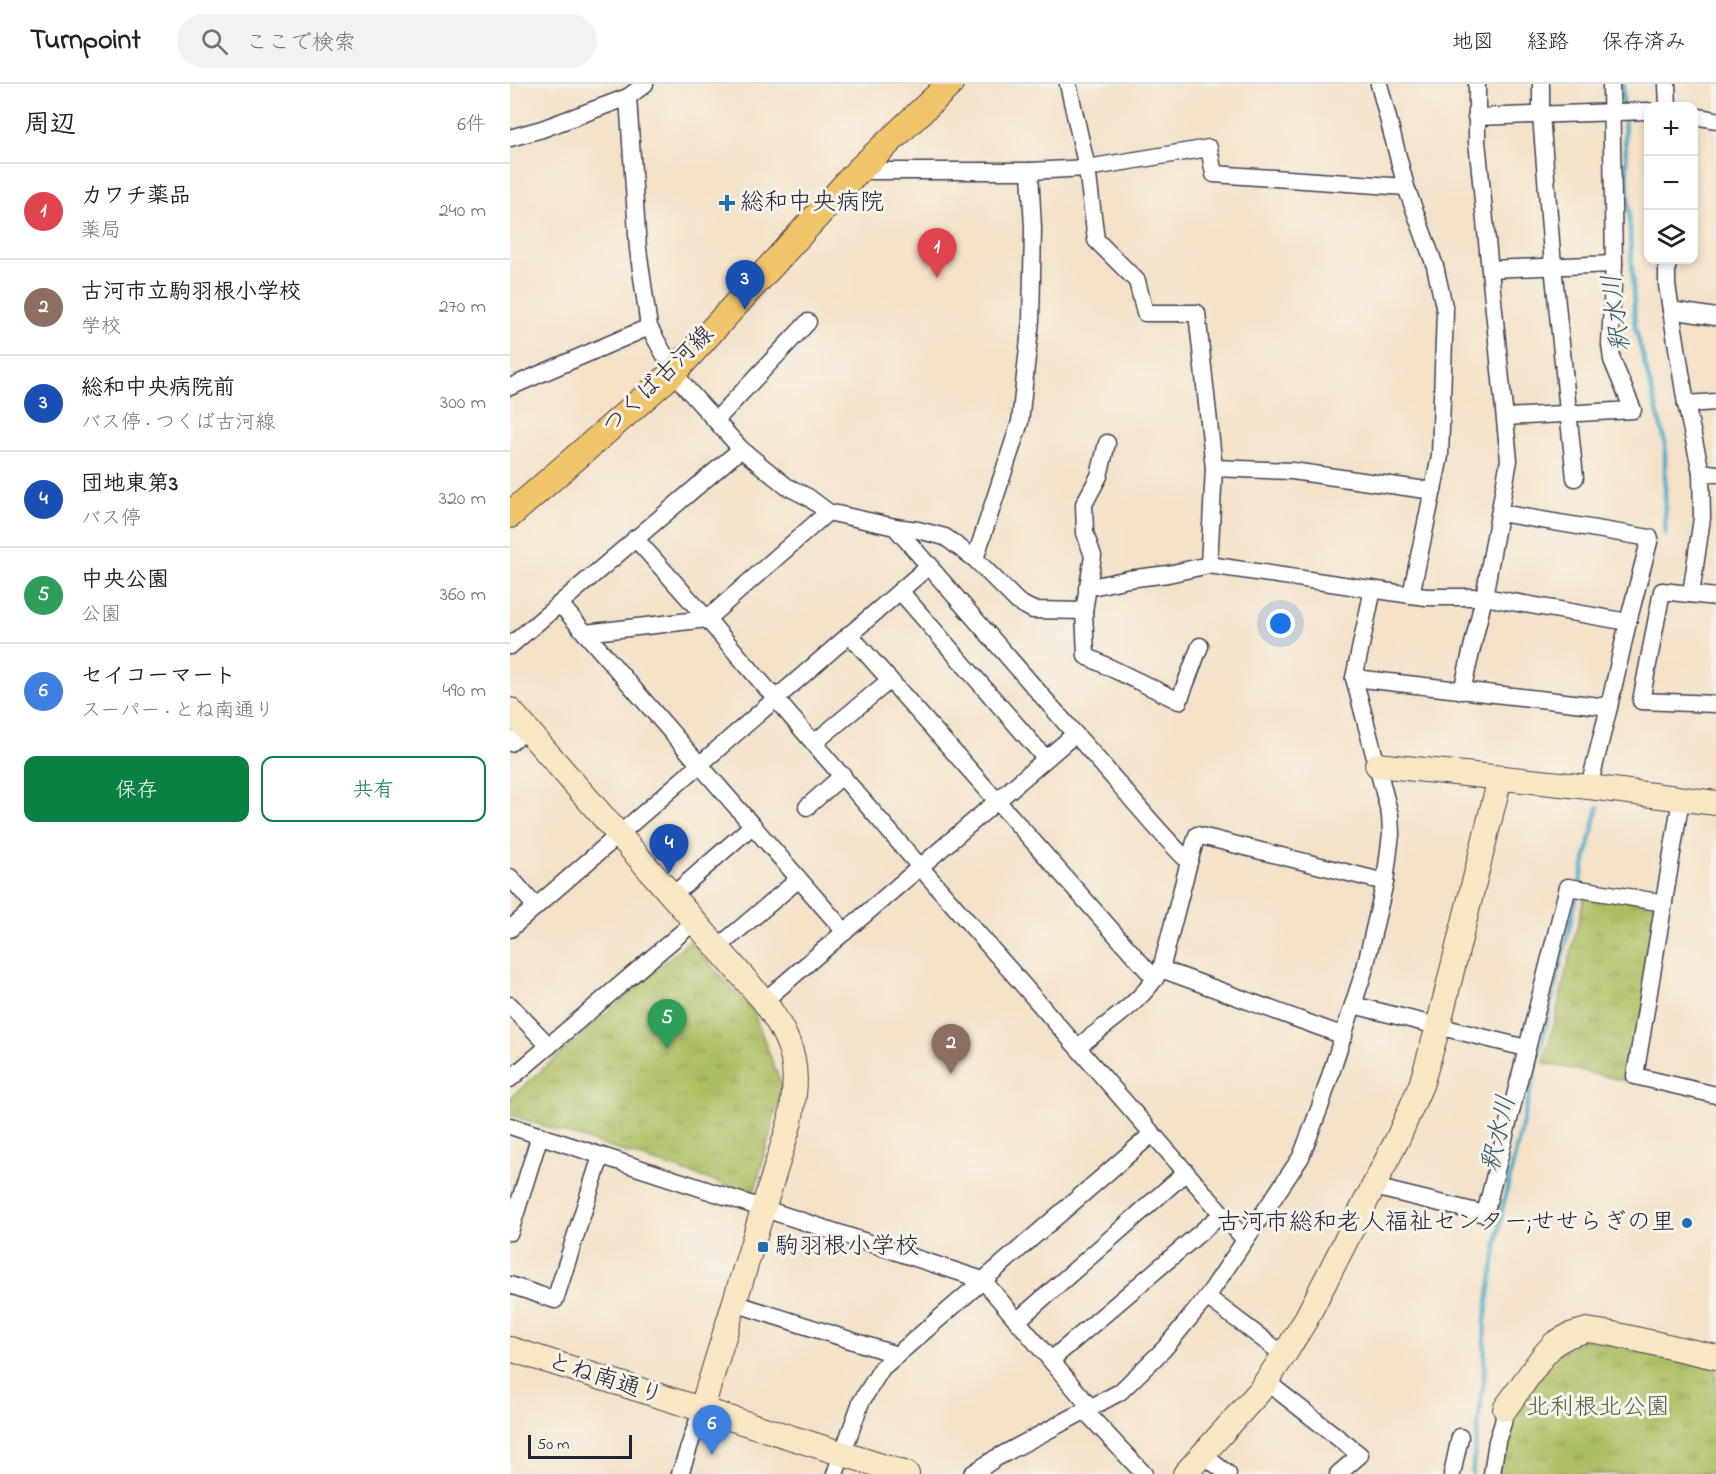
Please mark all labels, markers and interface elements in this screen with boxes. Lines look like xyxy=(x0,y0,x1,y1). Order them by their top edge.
search box xyxy=(177,14,597,68)
text: Turnpoint xyxy=(30,21,141,62)
icon: search xyxy=(198,25,231,58)
text: ここで検索 xyxy=(246,28,356,60)
text: 地図 xyxy=(1452,28,1494,58)
text: 経路 xyxy=(1527,28,1569,58)
text: 保存済み xyxy=(1602,28,1686,58)
map controls xyxy=(1644,102,1698,264)
button: + xyxy=(1644,102,1698,156)
text: 周辺 xyxy=(24,107,76,145)
text: 6件 xyxy=(457,111,486,140)
button: − xyxy=(1644,156,1698,210)
text: カワチ薬品 xyxy=(81,181,191,213)
place label: 総和中央病院 xyxy=(740,186,884,221)
marker: 総和中央病院 xyxy=(718,194,736,212)
text: 1 xyxy=(40,197,47,226)
text: 240 m xyxy=(439,197,486,226)
button: layers xyxy=(1644,210,1698,264)
text: 薬局 xyxy=(81,217,121,246)
pin: 1 xyxy=(918,228,956,278)
pin: 3 xyxy=(726,260,764,310)
water label: 釈水川 xyxy=(1594,272,1642,354)
text: 古河市立駒羽根小学校 xyxy=(81,277,301,309)
text: 2 xyxy=(39,293,48,322)
text: 270 m xyxy=(439,293,486,322)
text: 学校 xyxy=(81,313,121,342)
street label: つくば古河線 xyxy=(595,318,723,444)
text: 総和中央病院前 xyxy=(81,373,235,405)
text: 3 xyxy=(39,389,48,418)
text: 300 m xyxy=(440,389,486,418)
text: バス停 · つくば古河線 xyxy=(81,409,275,438)
text: 団地東第3 xyxy=(81,469,178,501)
text: 4 xyxy=(39,485,48,514)
text: 320 m xyxy=(439,485,486,514)
text: バス停 xyxy=(81,505,141,534)
text: 中央公園 xyxy=(81,565,169,597)
text: 5 xyxy=(38,581,49,610)
text: 360 m xyxy=(440,581,486,610)
text: 公園 xyxy=(81,601,121,630)
your location xyxy=(1266,609,1295,638)
text: セイコーマート xyxy=(81,661,236,693)
text: 6 xyxy=(39,677,48,706)
text: 490 m xyxy=(443,677,486,706)
text: スーパー · とね南通り xyxy=(81,697,274,726)
button: 保存 xyxy=(24,756,249,822)
button: 共有 xyxy=(261,756,486,822)
pin: 4 xyxy=(650,824,688,874)
pin: 5 xyxy=(648,1000,686,1049)
pin: 2 xyxy=(932,1024,970,1074)
water label: 釈水川 xyxy=(1473,1092,1527,1176)
place label: 古河市総和老人福祉センター;せせらぎの里 xyxy=(1217,1206,1675,1241)
marker: 古河市総和老人福祉センター;せせらぎの里 xyxy=(1680,1216,1694,1230)
place label: 駒羽根小学校 xyxy=(775,1230,919,1265)
marker: 駒羽根小学校 xyxy=(756,1240,770,1254)
street label: とね南通り xyxy=(543,1345,667,1415)
park label: 北利根北公園 xyxy=(1526,1391,1670,1426)
pin: 6 xyxy=(692,1406,732,1455)
scale bar xyxy=(528,1432,632,1460)
text: 50 m xyxy=(537,1433,569,1457)

